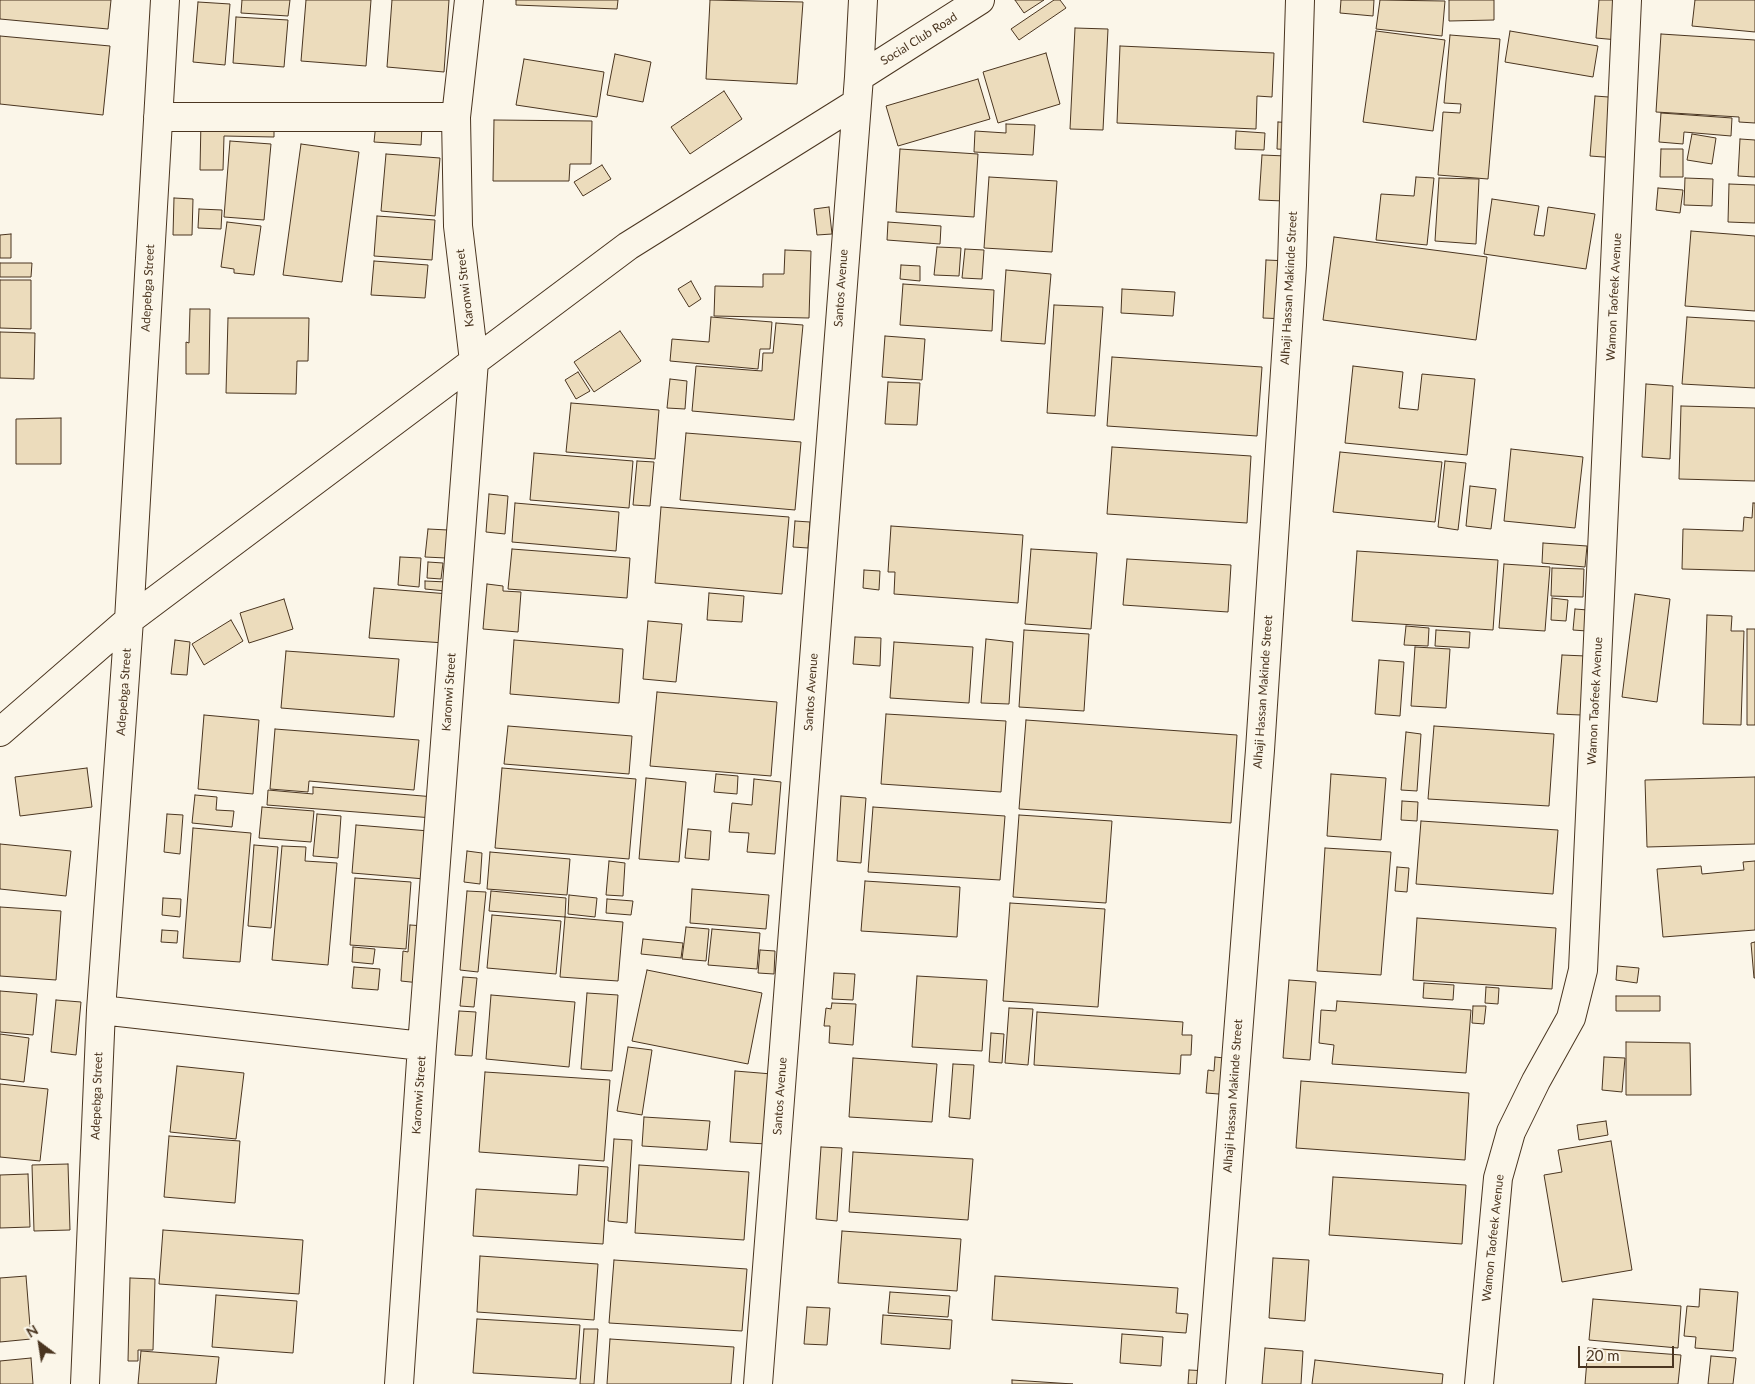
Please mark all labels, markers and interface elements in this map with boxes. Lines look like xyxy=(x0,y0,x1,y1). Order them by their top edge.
street label: Social Club Road xyxy=(878,10,960,68)
street label: Alhaji Hassan Makinde Street xyxy=(1278,211,1300,365)
street label: Wamon Taofeek Avenue xyxy=(1603,233,1625,361)
street label: Adepebga Street xyxy=(139,244,157,332)
street label: Karonwi Street xyxy=(453,248,477,328)
street label: Santos Avenue xyxy=(831,249,851,327)
street label: Alhaji Hassan Makinde Street xyxy=(1250,615,1276,769)
street label: Wamon Taofeek Avenue xyxy=(1584,637,1606,765)
street label: Adepebga Street xyxy=(114,648,134,736)
street label: Karonwi Street xyxy=(439,652,459,732)
street label: Santos Avenue xyxy=(801,653,821,731)
street label: Alhaji Hassan Makinde Street xyxy=(1220,1019,1246,1173)
street label: Adepebga Street xyxy=(88,1052,106,1140)
street label: Karonwi Street xyxy=(409,1055,429,1135)
street label: Santos Avenue xyxy=(770,1057,790,1135)
street label: Wamon Taofeek Avenue xyxy=(1479,1174,1507,1302)
north arrow xyxy=(15,1319,65,1369)
text: N xyxy=(23,1321,41,1341)
scale bar xyxy=(1580,1336,1676,1368)
text: 20 m xyxy=(1586,1346,1620,1364)

